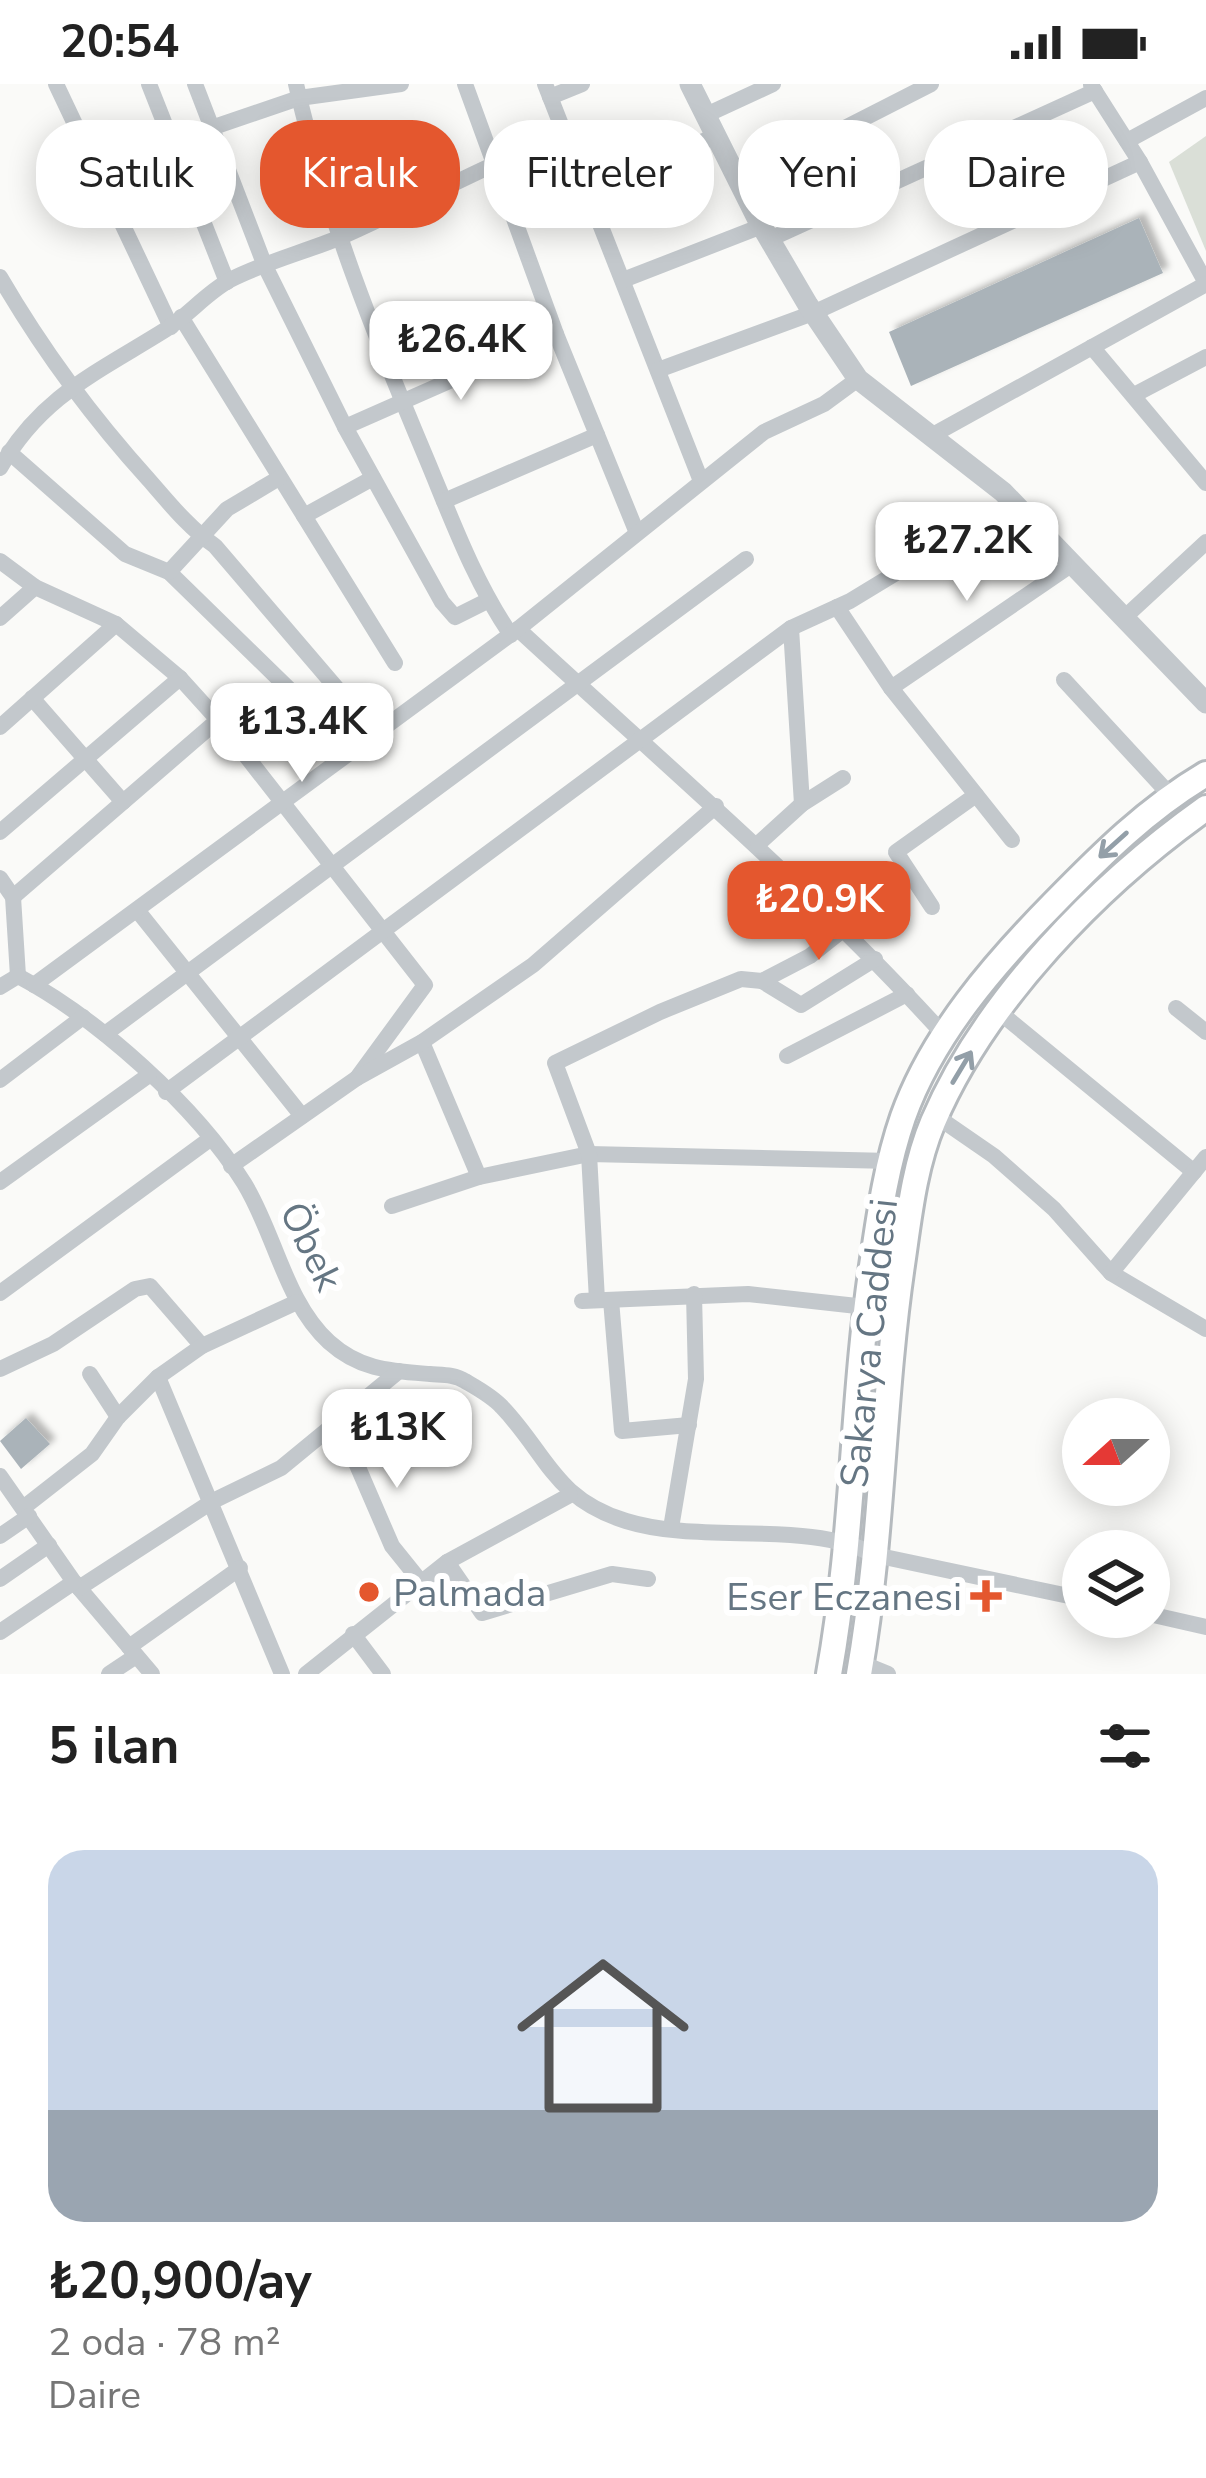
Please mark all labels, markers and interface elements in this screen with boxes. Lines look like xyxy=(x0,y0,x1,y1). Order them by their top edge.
text: 20:54 xyxy=(60,12,179,73)
chip: Satılık xyxy=(36,120,236,228)
chip: Kiralık xyxy=(260,120,460,228)
chip: Filtreler xyxy=(484,120,714,228)
chip: Yeni xyxy=(738,120,900,228)
chip: Daire xyxy=(924,120,1108,228)
pin: ₺26.4K xyxy=(363,301,559,403)
text: ₺26.4K xyxy=(396,313,526,366)
pin: ₺27.2K xyxy=(869,502,1065,604)
text: ₺27.2K xyxy=(902,514,1032,567)
pin: ₺13.4K xyxy=(204,683,400,785)
text: ₺13.4K xyxy=(237,695,367,748)
one-way arrow xyxy=(1099,831,1129,858)
pin: ₺20.9K xyxy=(721,861,917,963)
text: ₺20.9K xyxy=(754,873,884,926)
one-way arrow xyxy=(951,1050,975,1085)
street label: Öbek xyxy=(266,1193,355,1300)
street label: Sakarya Caddesi xyxy=(828,1196,911,1490)
pin: ₺13K xyxy=(326,1389,468,1491)
north arrow xyxy=(1062,1398,1170,1506)
map controls xyxy=(1062,1398,1170,1638)
text: ₺13K xyxy=(349,1401,445,1454)
button: layers xyxy=(1062,1530,1170,1638)
place label: Palmada xyxy=(393,1567,546,1620)
place label: Eser Eczanesi xyxy=(726,1571,962,1624)
marker: Palmada xyxy=(356,1579,382,1605)
marker: Eser Eczanesi xyxy=(973,1583,999,1609)
text: 5 ilan xyxy=(48,1711,179,1781)
icon: filters xyxy=(1092,1713,1158,1779)
icon: home xyxy=(495,1928,711,2144)
text: ₺20,900/ay xyxy=(48,2246,312,2316)
text: 2 oda · 78 m² xyxy=(48,2316,280,2369)
text: Daire xyxy=(48,2369,141,2422)

